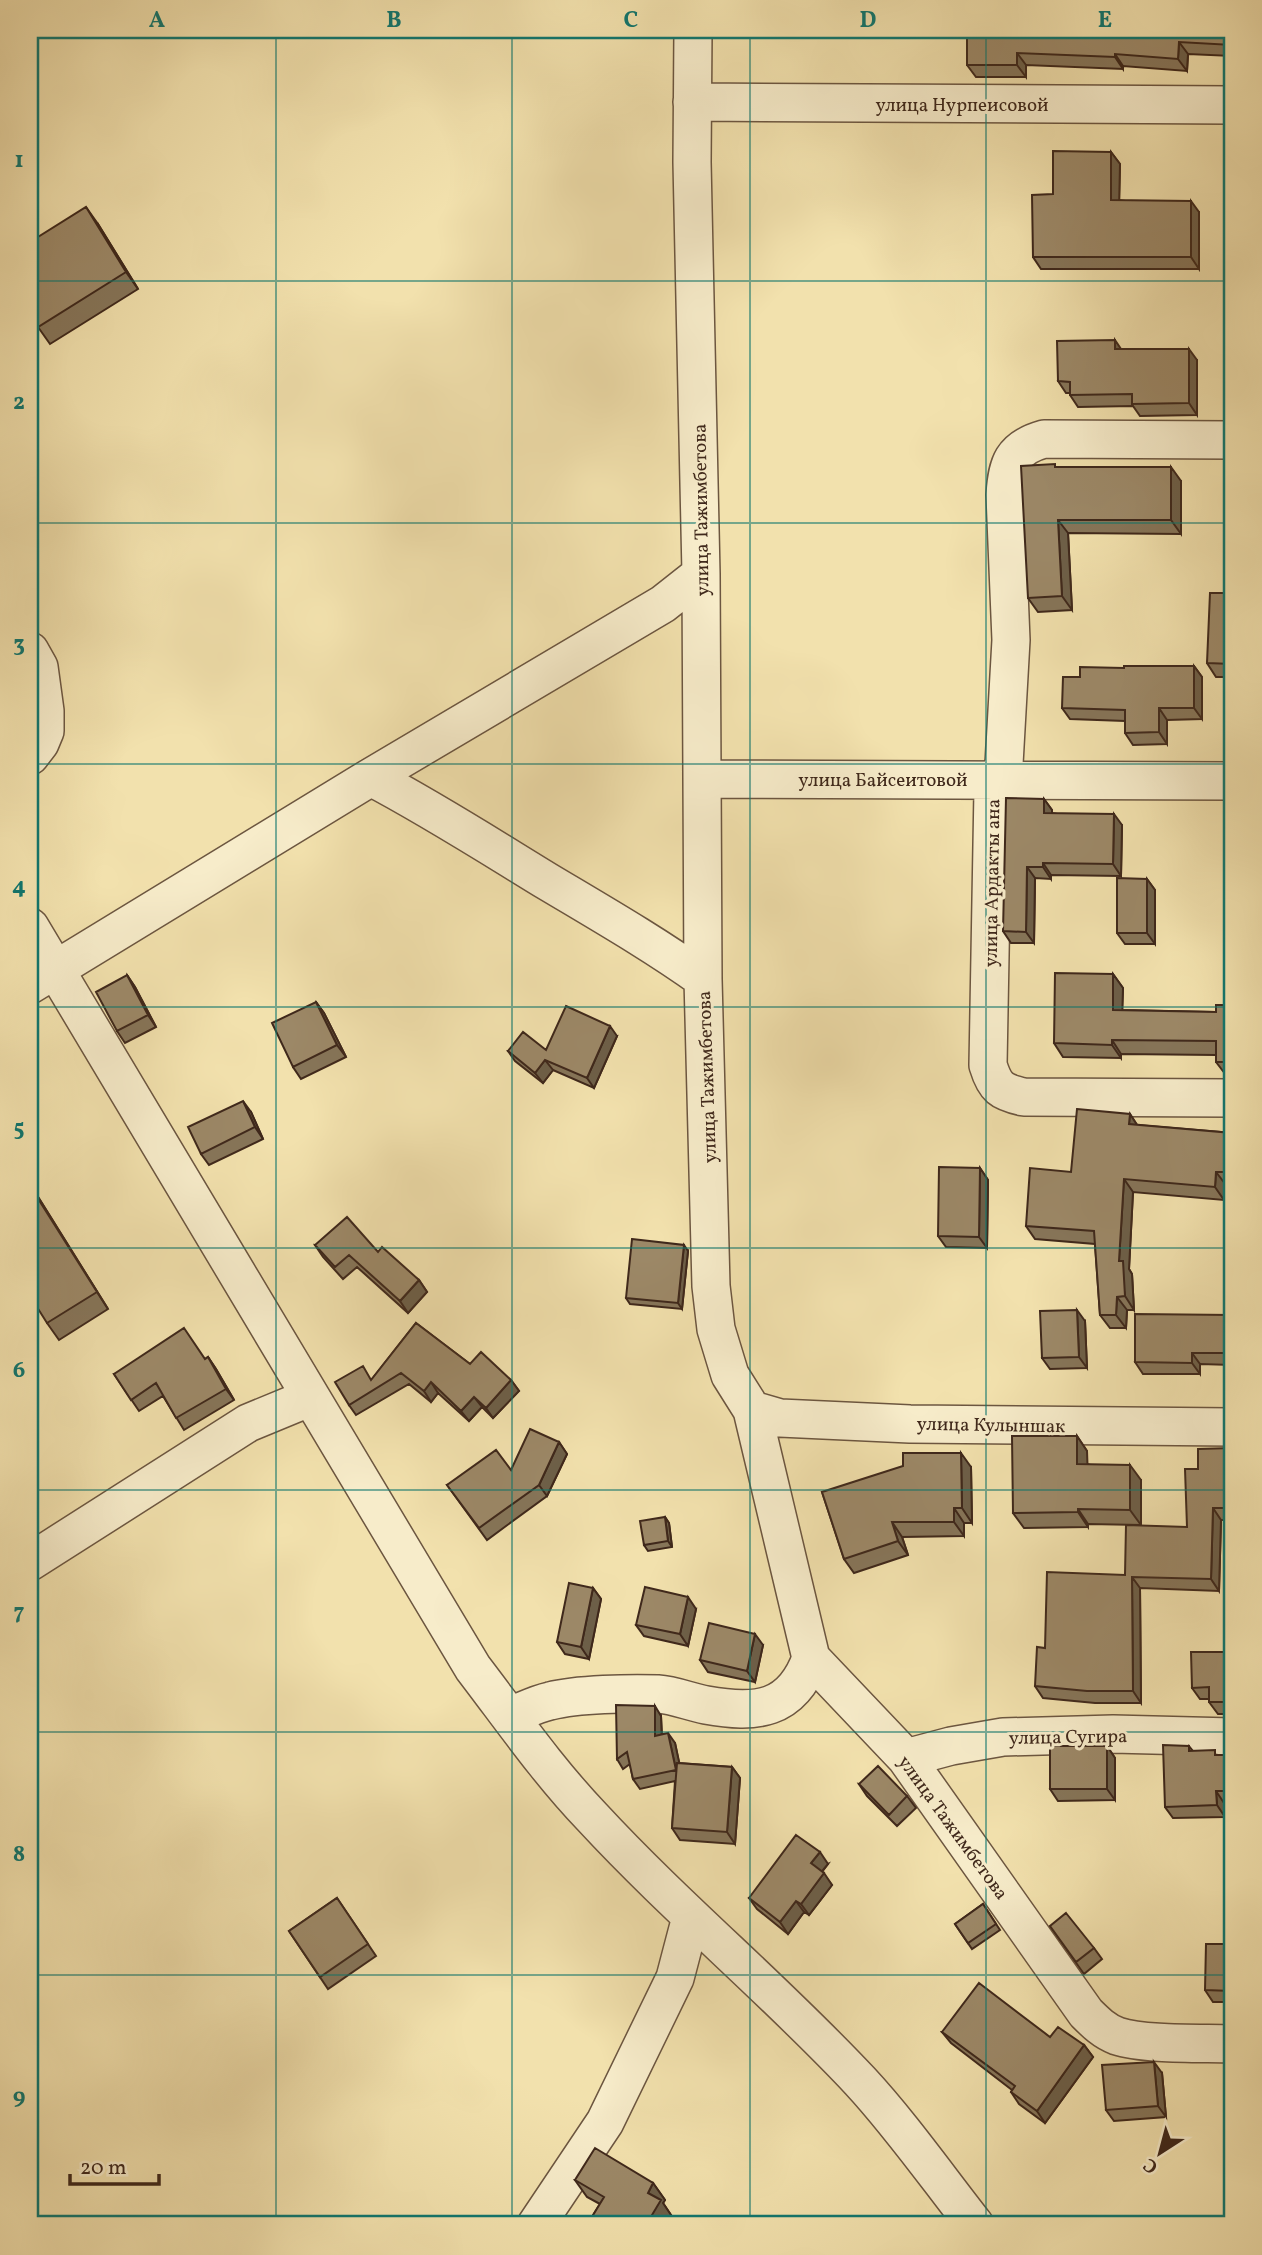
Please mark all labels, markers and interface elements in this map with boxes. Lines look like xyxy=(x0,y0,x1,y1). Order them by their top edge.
text: A xyxy=(149,5,165,37)
text: B xyxy=(386,5,402,37)
text: C xyxy=(624,5,638,37)
text: D xyxy=(860,5,877,37)
text: E xyxy=(1098,5,1112,37)
street label: улица Нурпеисовой xyxy=(875,93,1049,119)
text: 1 xyxy=(14,145,24,177)
text: 2 xyxy=(13,387,25,419)
street label: улица Тажимбетова xyxy=(687,423,717,597)
text: 3 xyxy=(13,629,25,661)
street label: улица Байсеитовой xyxy=(798,768,968,794)
street label: улица Ардакты ана xyxy=(979,799,1007,968)
text: 4 xyxy=(12,871,26,903)
street label: улица Тажимбетова xyxy=(692,990,724,1164)
text: 5 xyxy=(13,1113,25,1145)
text: 6 xyxy=(13,1355,25,1387)
street label: улица Кулыншак xyxy=(916,1412,1066,1440)
text: 7 xyxy=(14,1597,25,1629)
street label: улица Сугира xyxy=(1008,1724,1128,1752)
street label: улица Тажимбетова xyxy=(891,1751,1014,1906)
text: 8 xyxy=(13,1839,25,1871)
text: 9 xyxy=(13,2081,25,2113)
north arrow xyxy=(1126,2118,1196,2188)
scale bar xyxy=(70,2143,159,2187)
text: С xyxy=(1139,2151,1164,2179)
text: 20 m xyxy=(80,2154,126,2183)

